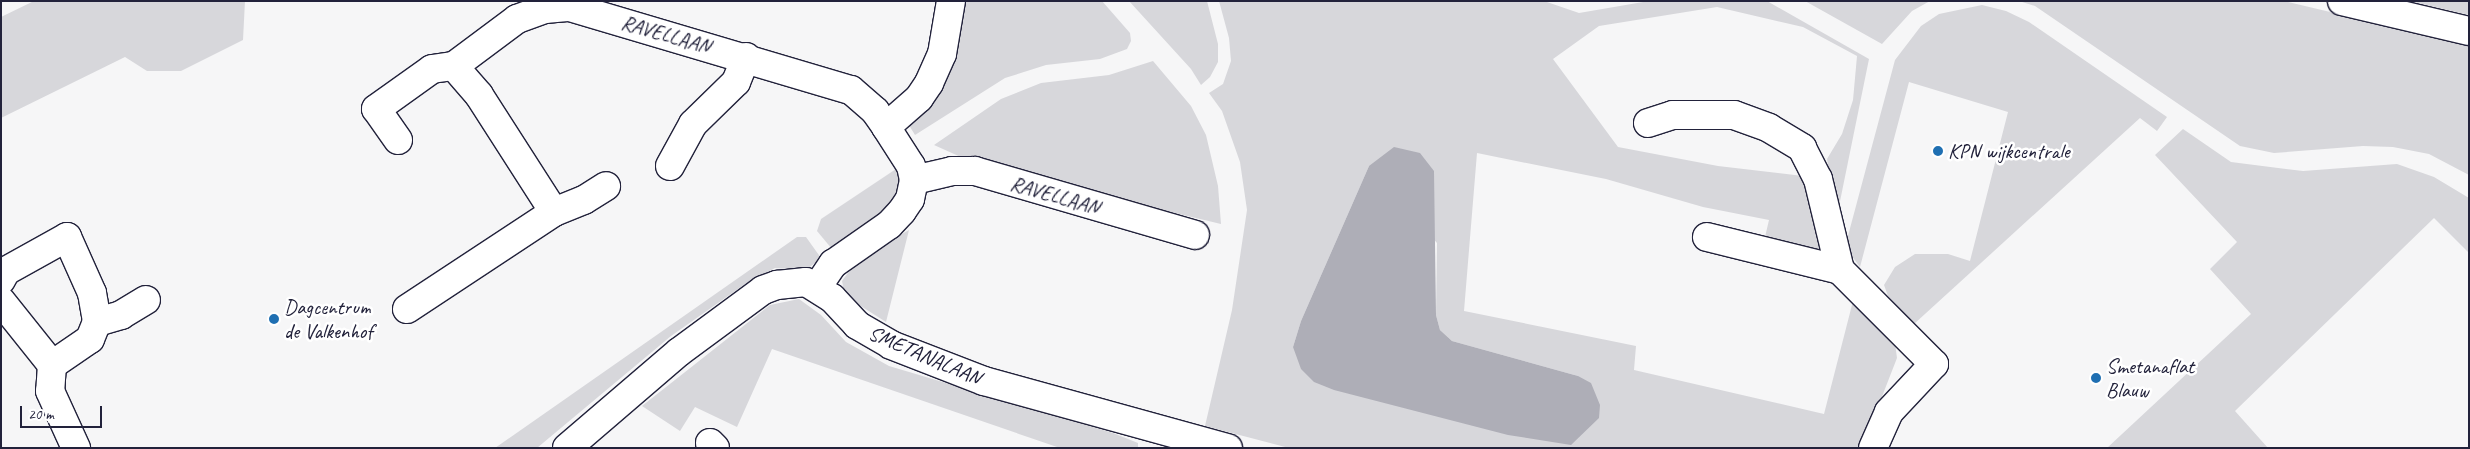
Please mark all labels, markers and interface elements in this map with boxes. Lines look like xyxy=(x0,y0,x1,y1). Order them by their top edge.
street label: RAVELLAAN xyxy=(619,9,713,59)
place label: KPN wijkcentrale xyxy=(1948,138,2070,164)
marker: KPN wijkcentrale xyxy=(1932,145,1944,157)
street label: RAVELLAAN xyxy=(1008,170,1102,220)
place label: Dagcentrum de Valkenhof xyxy=(284,294,373,344)
marker: Dagcentrum de Valkenhof xyxy=(268,313,280,325)
street label: SMETANALAAN xyxy=(865,320,985,390)
place label: Smetanaflat Blauw xyxy=(2106,353,2194,403)
marker: Smetanaflat Blauw xyxy=(2090,372,2102,384)
scale bar xyxy=(22,396,105,428)
text: 20 m xyxy=(28,405,54,424)

